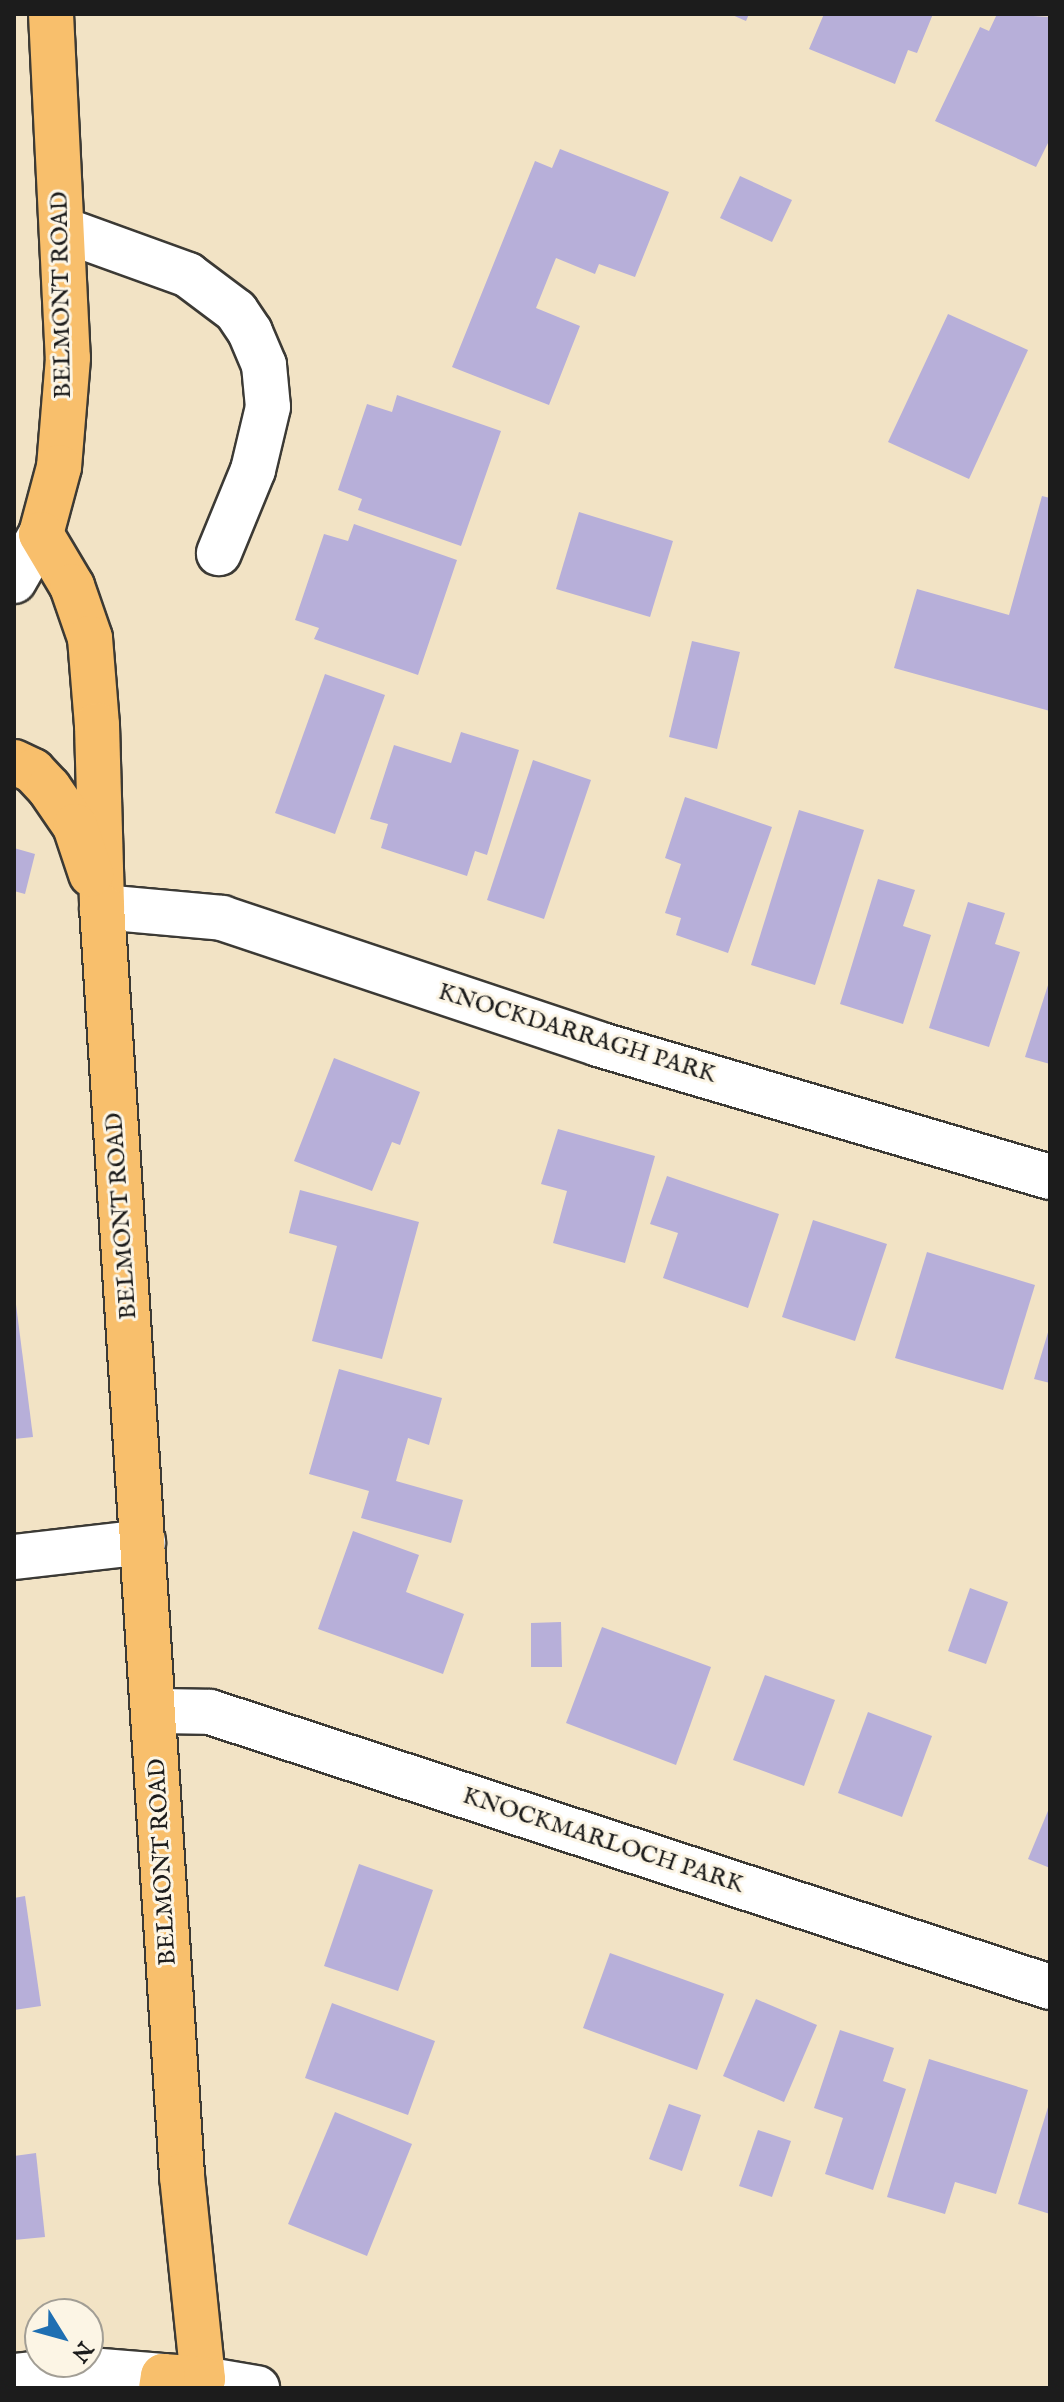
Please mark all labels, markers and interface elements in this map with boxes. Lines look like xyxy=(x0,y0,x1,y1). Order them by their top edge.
street label: BELMONT ROAD xyxy=(46,191,78,399)
street label: KNOCKDARRAGH PARK xyxy=(435,978,719,1090)
street label: BELMONT ROAD xyxy=(100,1111,144,1321)
street label: BELMONT ROAD xyxy=(143,1758,183,1966)
street label: KNOCKMARLOCH PARK xyxy=(459,1782,747,1900)
north arrow xyxy=(24,2298,104,2378)
text: N xyxy=(65,2335,98,2367)

